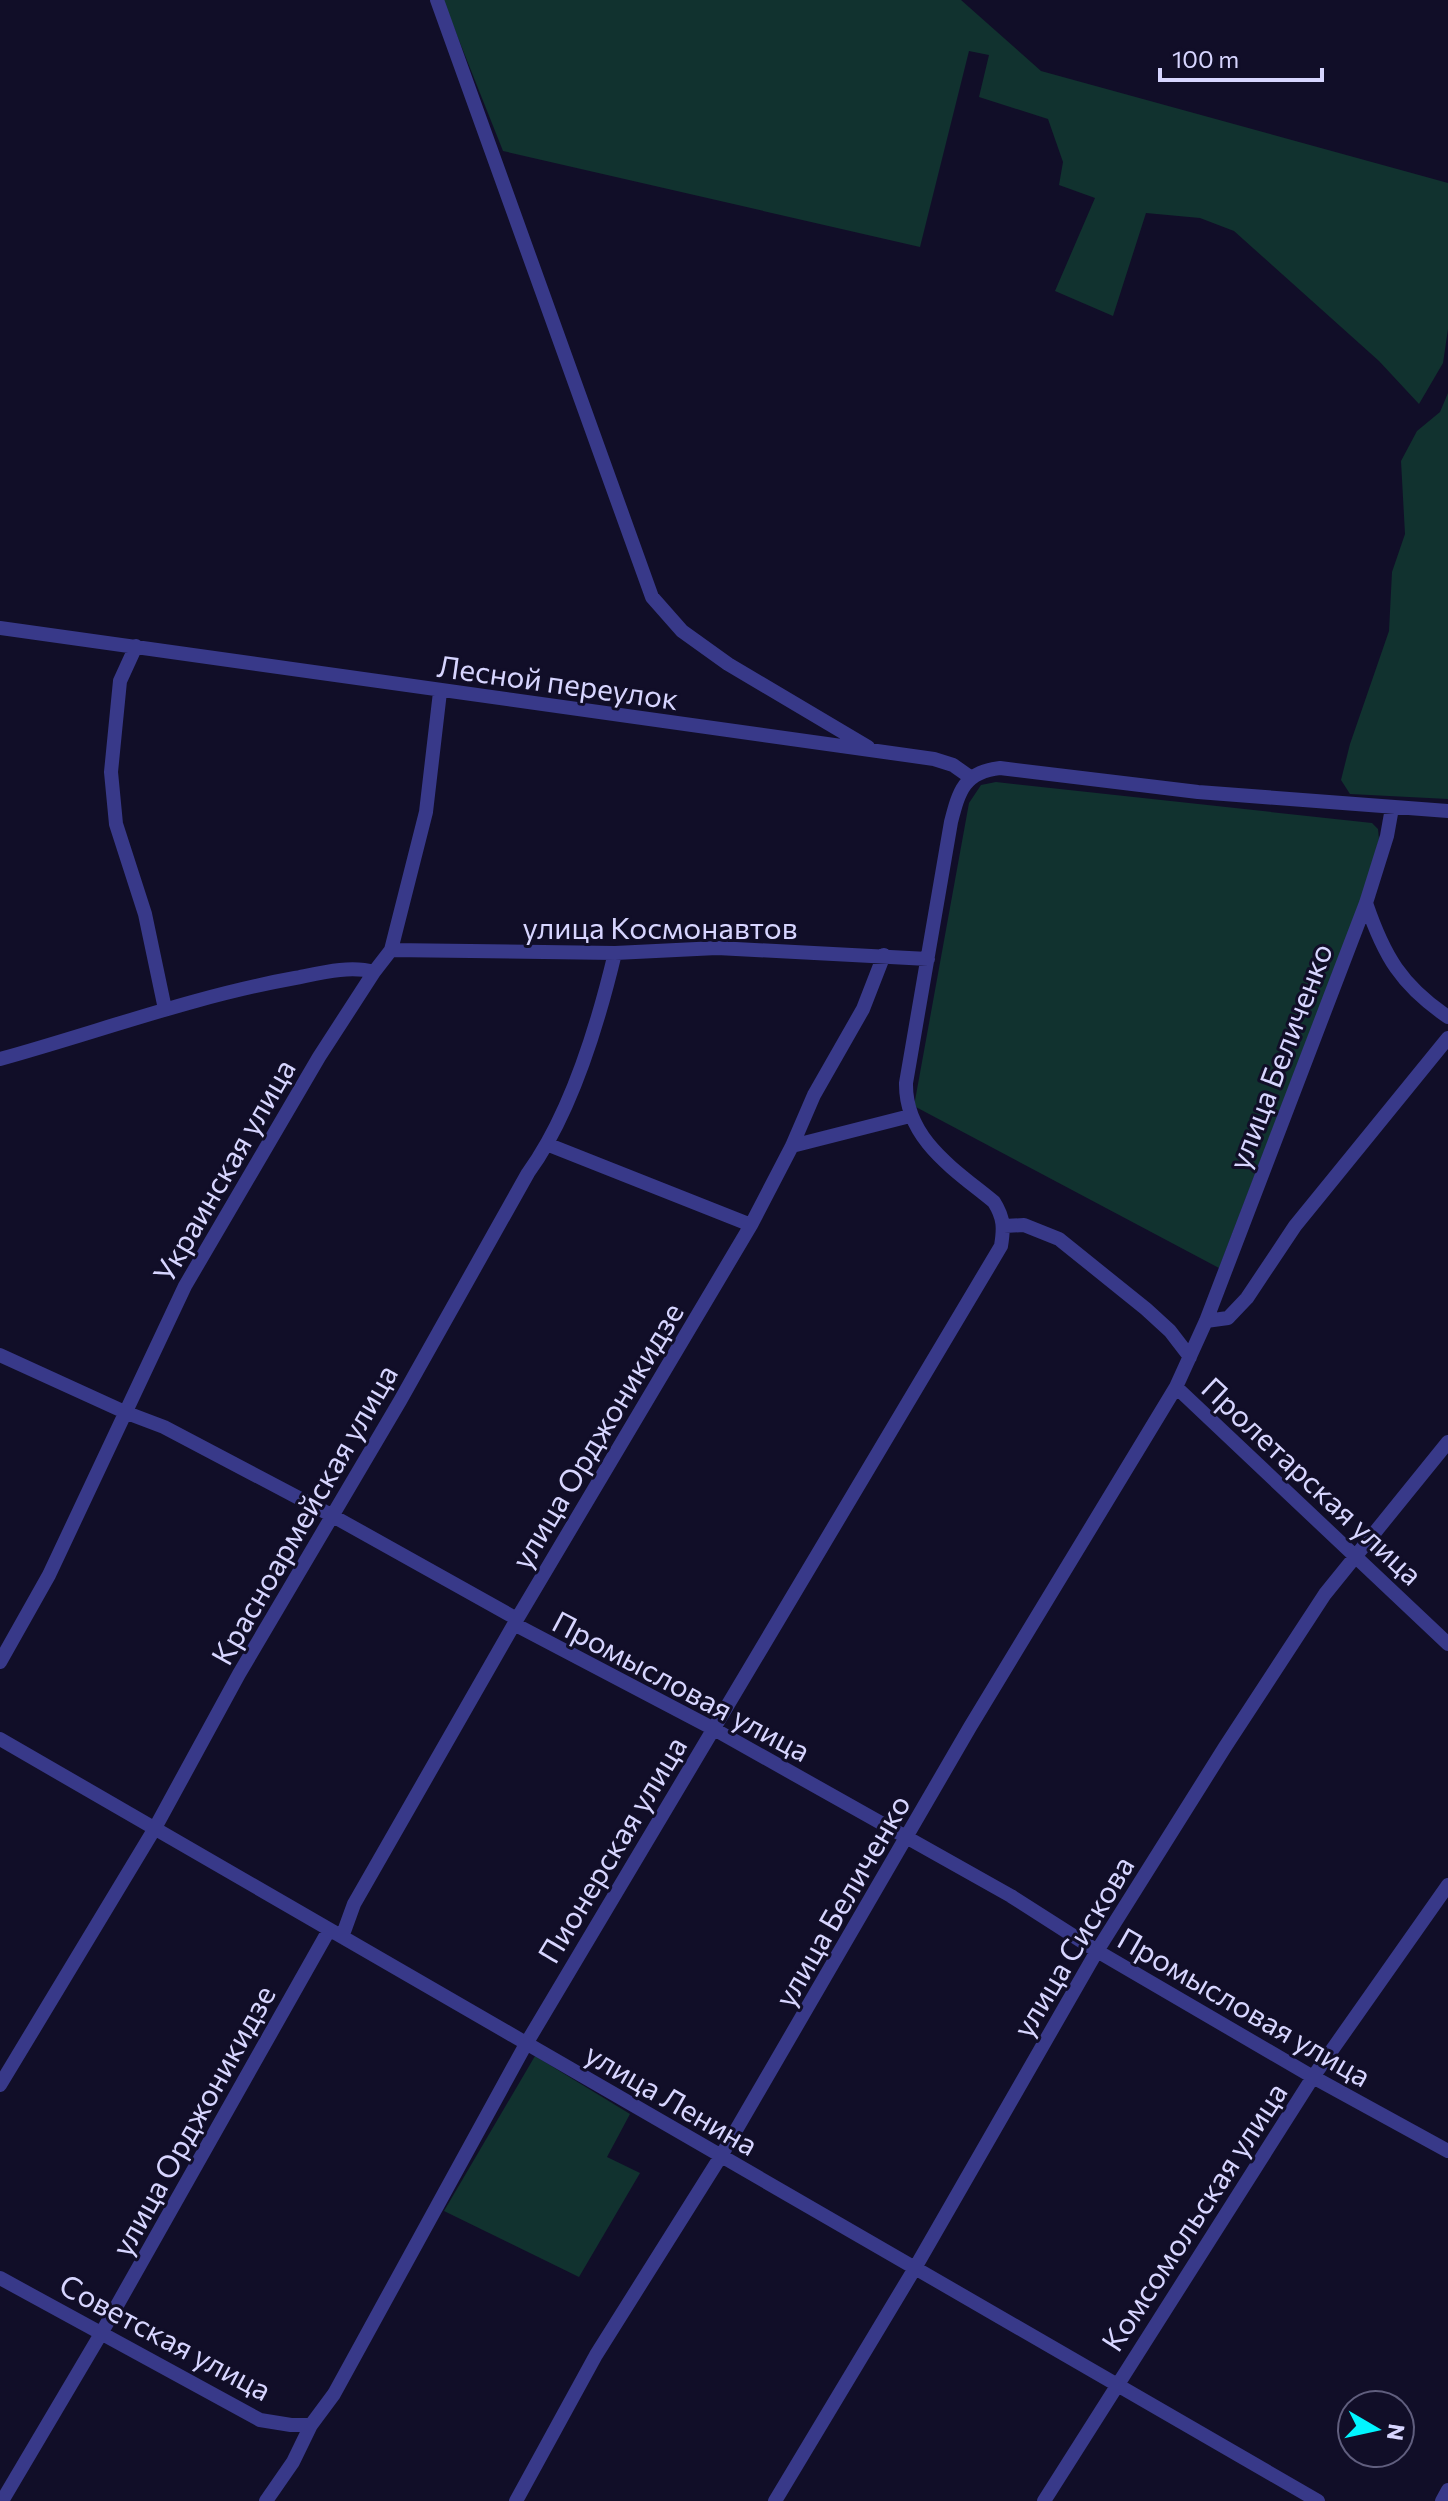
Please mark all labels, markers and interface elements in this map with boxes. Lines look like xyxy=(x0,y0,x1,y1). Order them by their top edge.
scale bar xyxy=(1160,32,1322,82)
text: 100 m xyxy=(1172,44,1239,73)
street label: Лесной переулок xyxy=(435,646,681,716)
street label: улица Космонавтов xyxy=(522,908,798,945)
street label: улица Беличенко xyxy=(1219,938,1339,1174)
street label: Украинская улица xyxy=(144,1052,302,1288)
street label: улица Орджоникидзе xyxy=(502,1295,690,1575)
street label: Красноармейская улица xyxy=(202,1357,404,1671)
street label: Пролетарская улица xyxy=(1195,1368,1431,1592)
street label: Промысловая улица xyxy=(547,1602,817,1768)
street label: Пионерская улица xyxy=(529,1729,693,1969)
street label: улица Беличенко xyxy=(765,1787,917,2013)
street label: улица Сискова xyxy=(1003,1849,1141,2043)
street label: Промысловая улица xyxy=(1112,1918,1378,2094)
street label: улица Орджоникидзе xyxy=(102,1978,282,2262)
street label: улица Ленина xyxy=(579,2034,765,2162)
street label: Комсомольская улица xyxy=(1092,2075,1294,2357)
street label: Советская улица xyxy=(54,2265,278,2407)
north arrow xyxy=(1336,2389,1416,2469)
text: N xyxy=(1382,2422,1411,2442)

